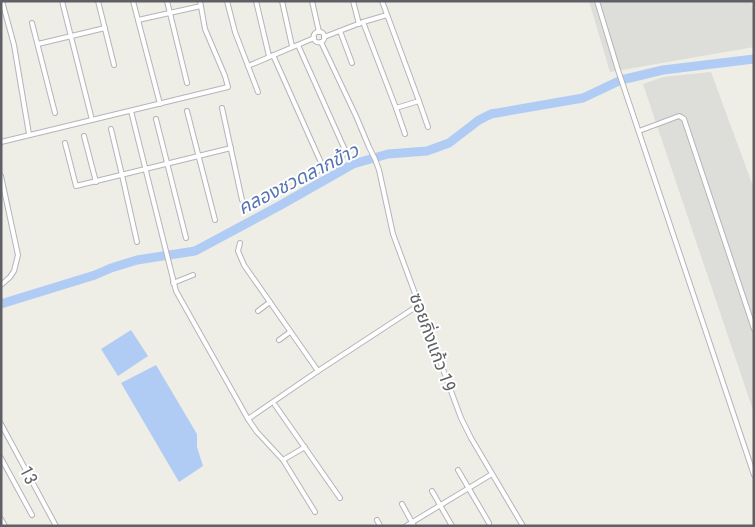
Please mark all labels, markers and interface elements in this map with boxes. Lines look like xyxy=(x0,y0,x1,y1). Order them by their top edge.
water label: คลองชวดลากข้าว xyxy=(234,138,363,219)
street label: ซอยกิ่งแก้ว 19 xyxy=(405,290,461,394)
street label: 13 xyxy=(16,462,42,488)

